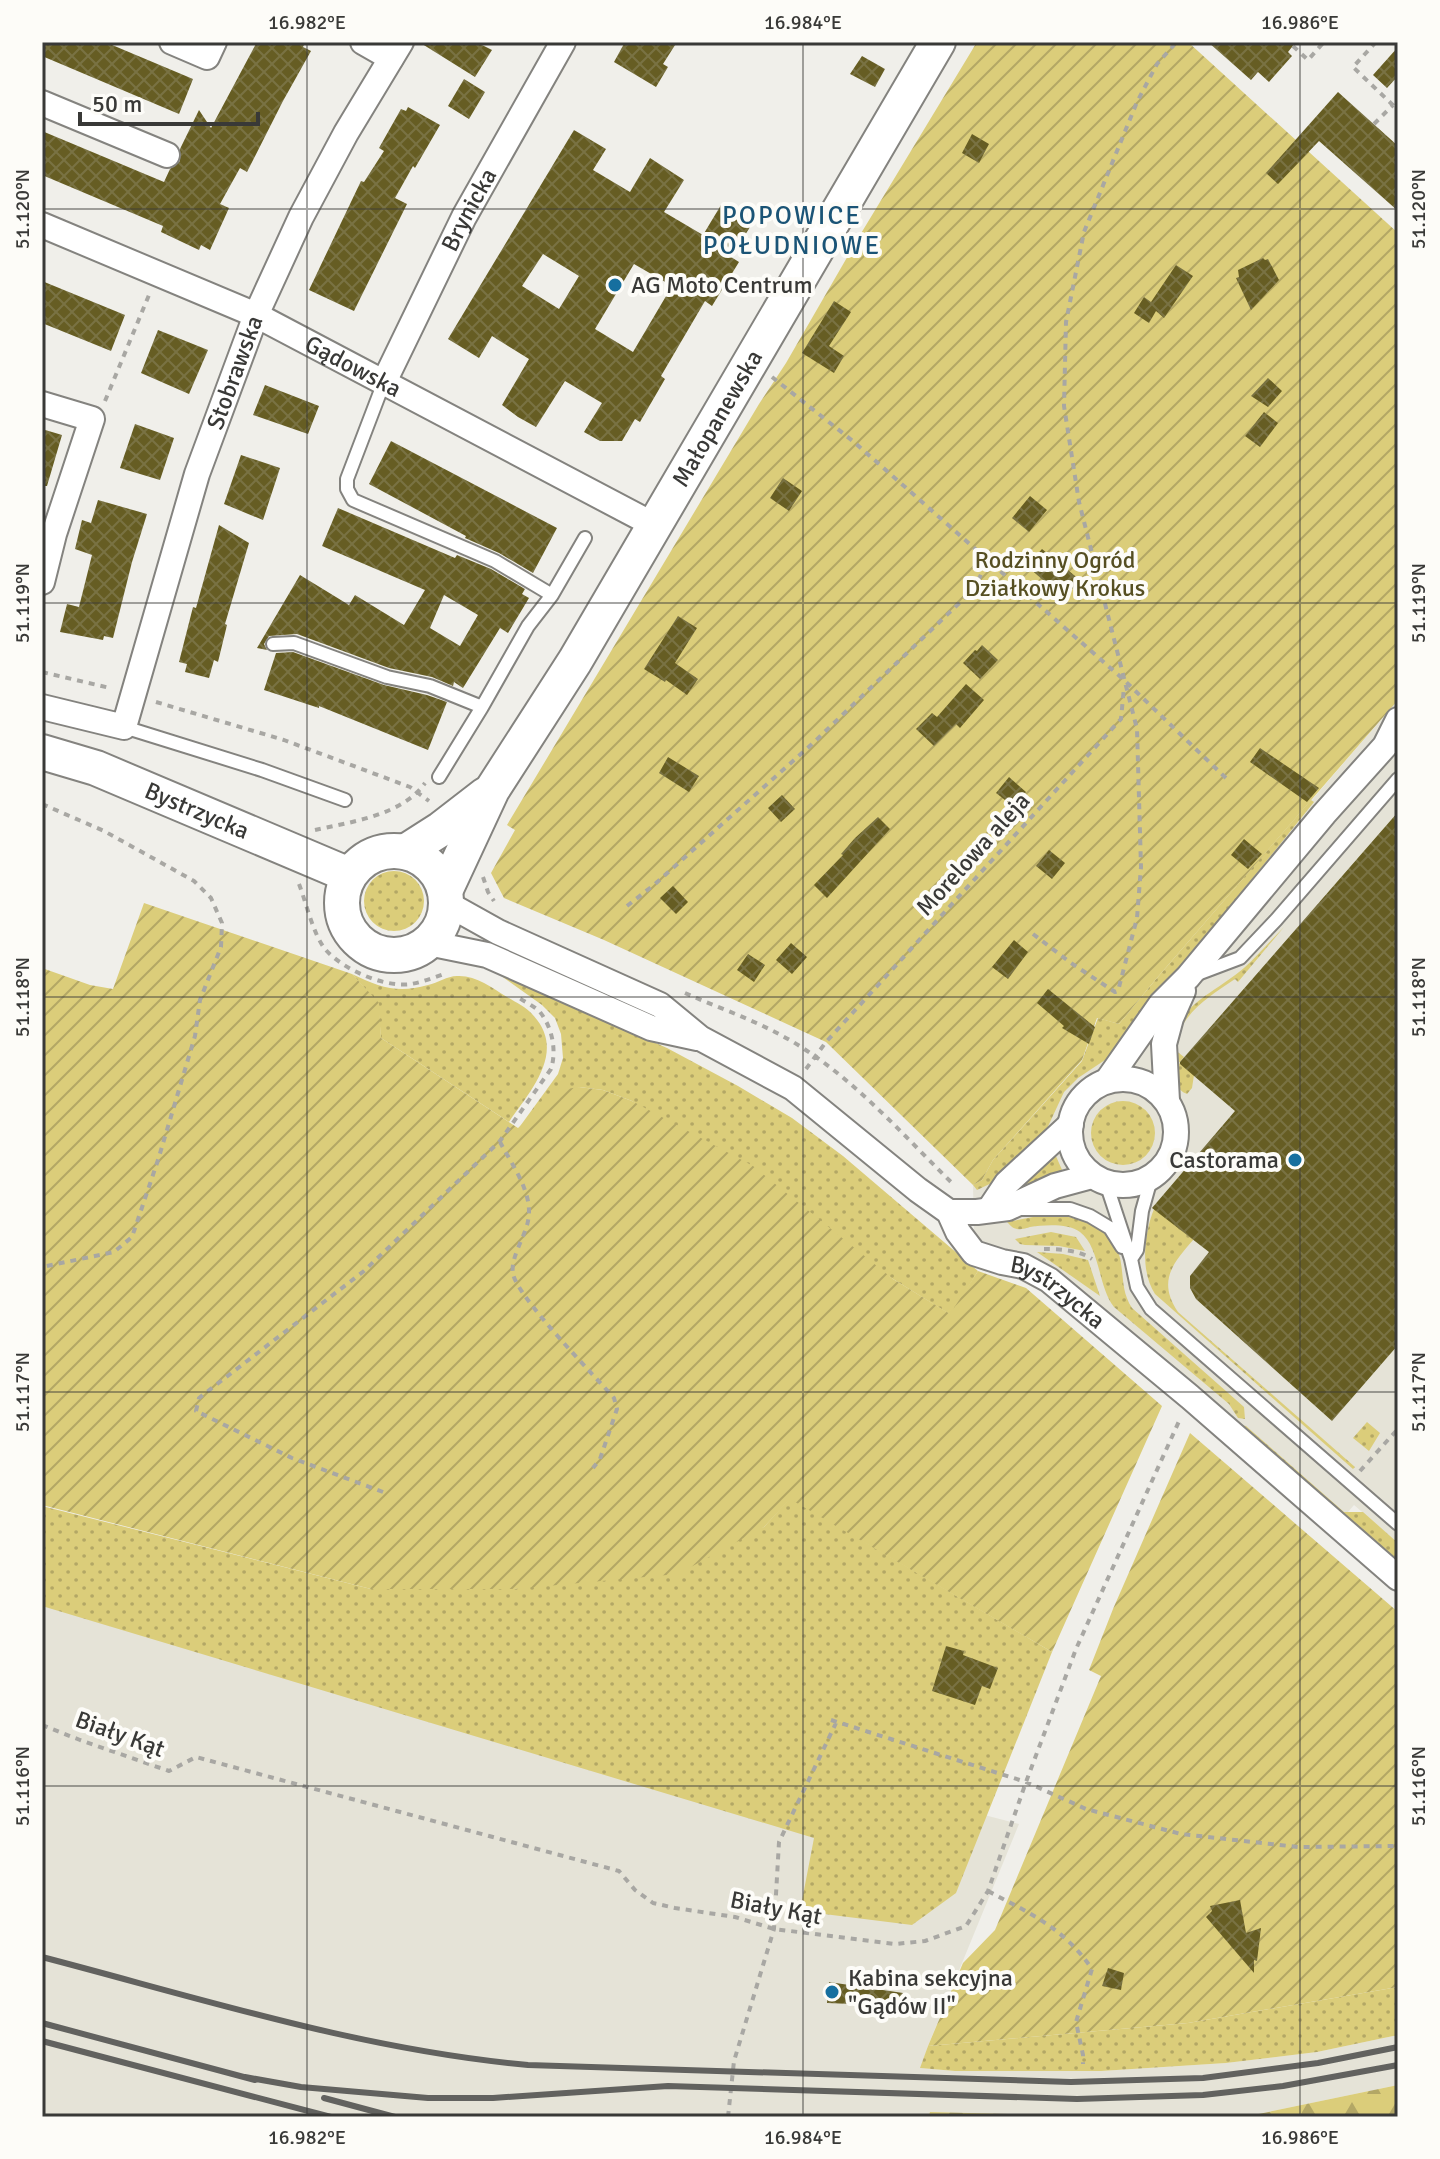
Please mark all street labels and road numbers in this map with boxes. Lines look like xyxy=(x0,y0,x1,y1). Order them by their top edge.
street label: Brynicka xyxy=(435,163,503,256)
street label: Stobrawska xyxy=(200,311,269,434)
street label: Gądowska xyxy=(300,329,406,404)
street label: Małopanewska xyxy=(665,344,769,492)
street label: Bystrzycka xyxy=(140,775,254,846)
street label: Morelowa aleja xyxy=(910,786,1036,922)
street label: Bystrzycka xyxy=(1008,1249,1111,1335)
street label: Biały Kąt xyxy=(71,1704,169,1764)
street label: Biały Kąt xyxy=(728,1884,824,1932)

